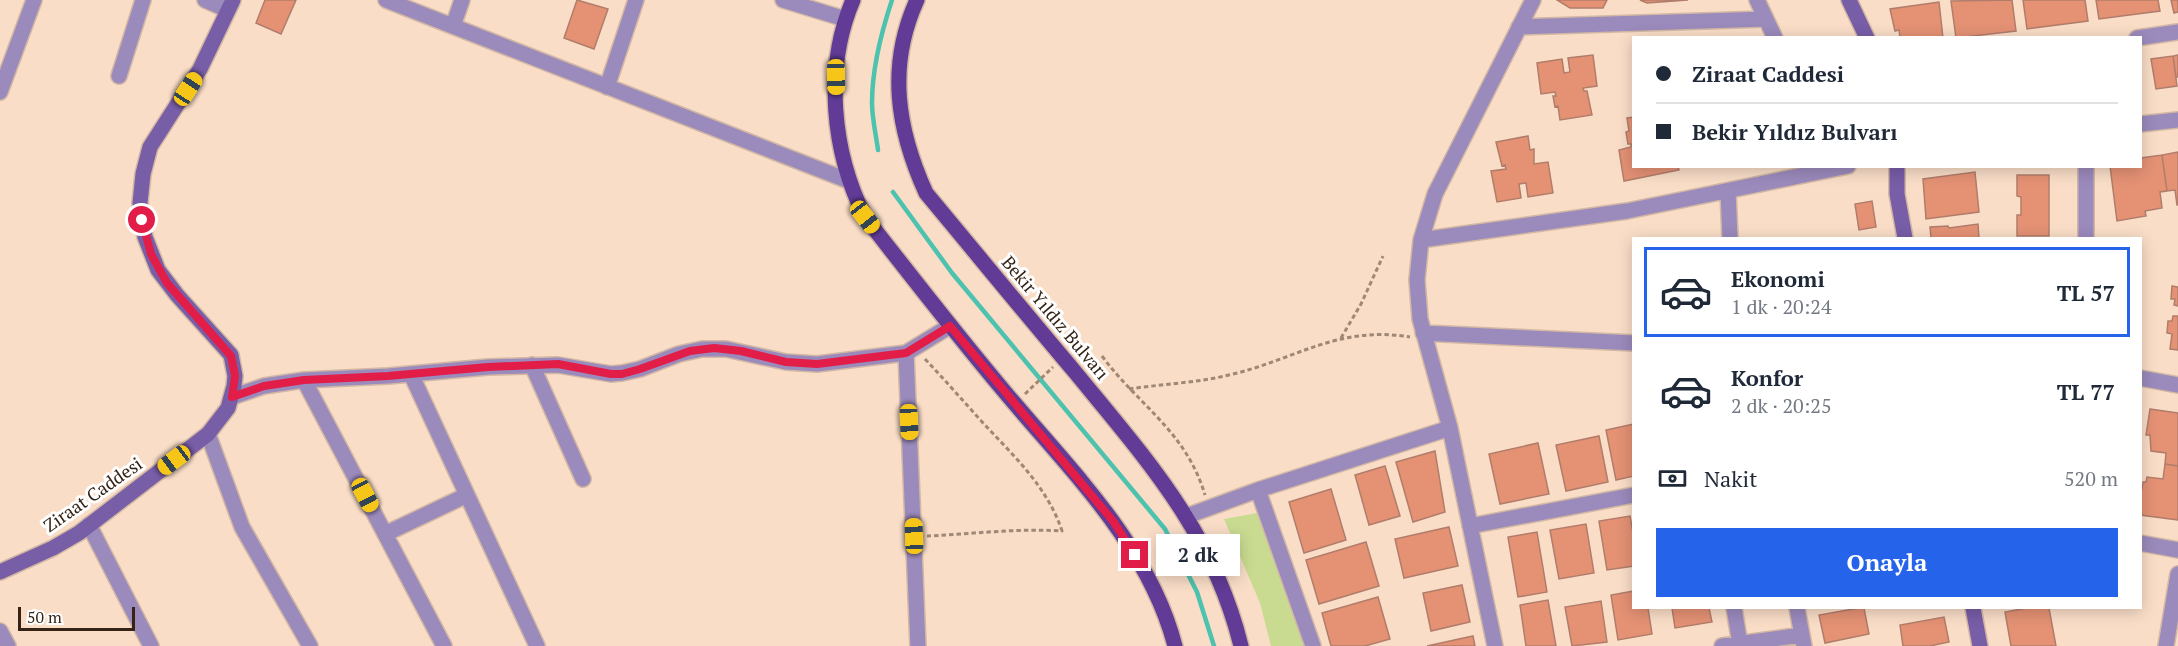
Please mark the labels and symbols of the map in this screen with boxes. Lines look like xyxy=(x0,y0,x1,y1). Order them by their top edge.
car xyxy=(827,59,845,95)
car xyxy=(171,69,205,109)
car xyxy=(847,197,883,237)
route start xyxy=(128,206,155,233)
street label: Bekir Yıldız Bulvarı xyxy=(997,250,1115,384)
car xyxy=(899,404,919,440)
car xyxy=(154,442,194,478)
street label: Ziraat Caddesi xyxy=(38,451,147,537)
car xyxy=(349,475,381,515)
car xyxy=(904,518,924,554)
callout: 2 dk xyxy=(1156,534,1240,576)
route end xyxy=(1121,541,1148,568)
scale bar xyxy=(18,604,135,632)

